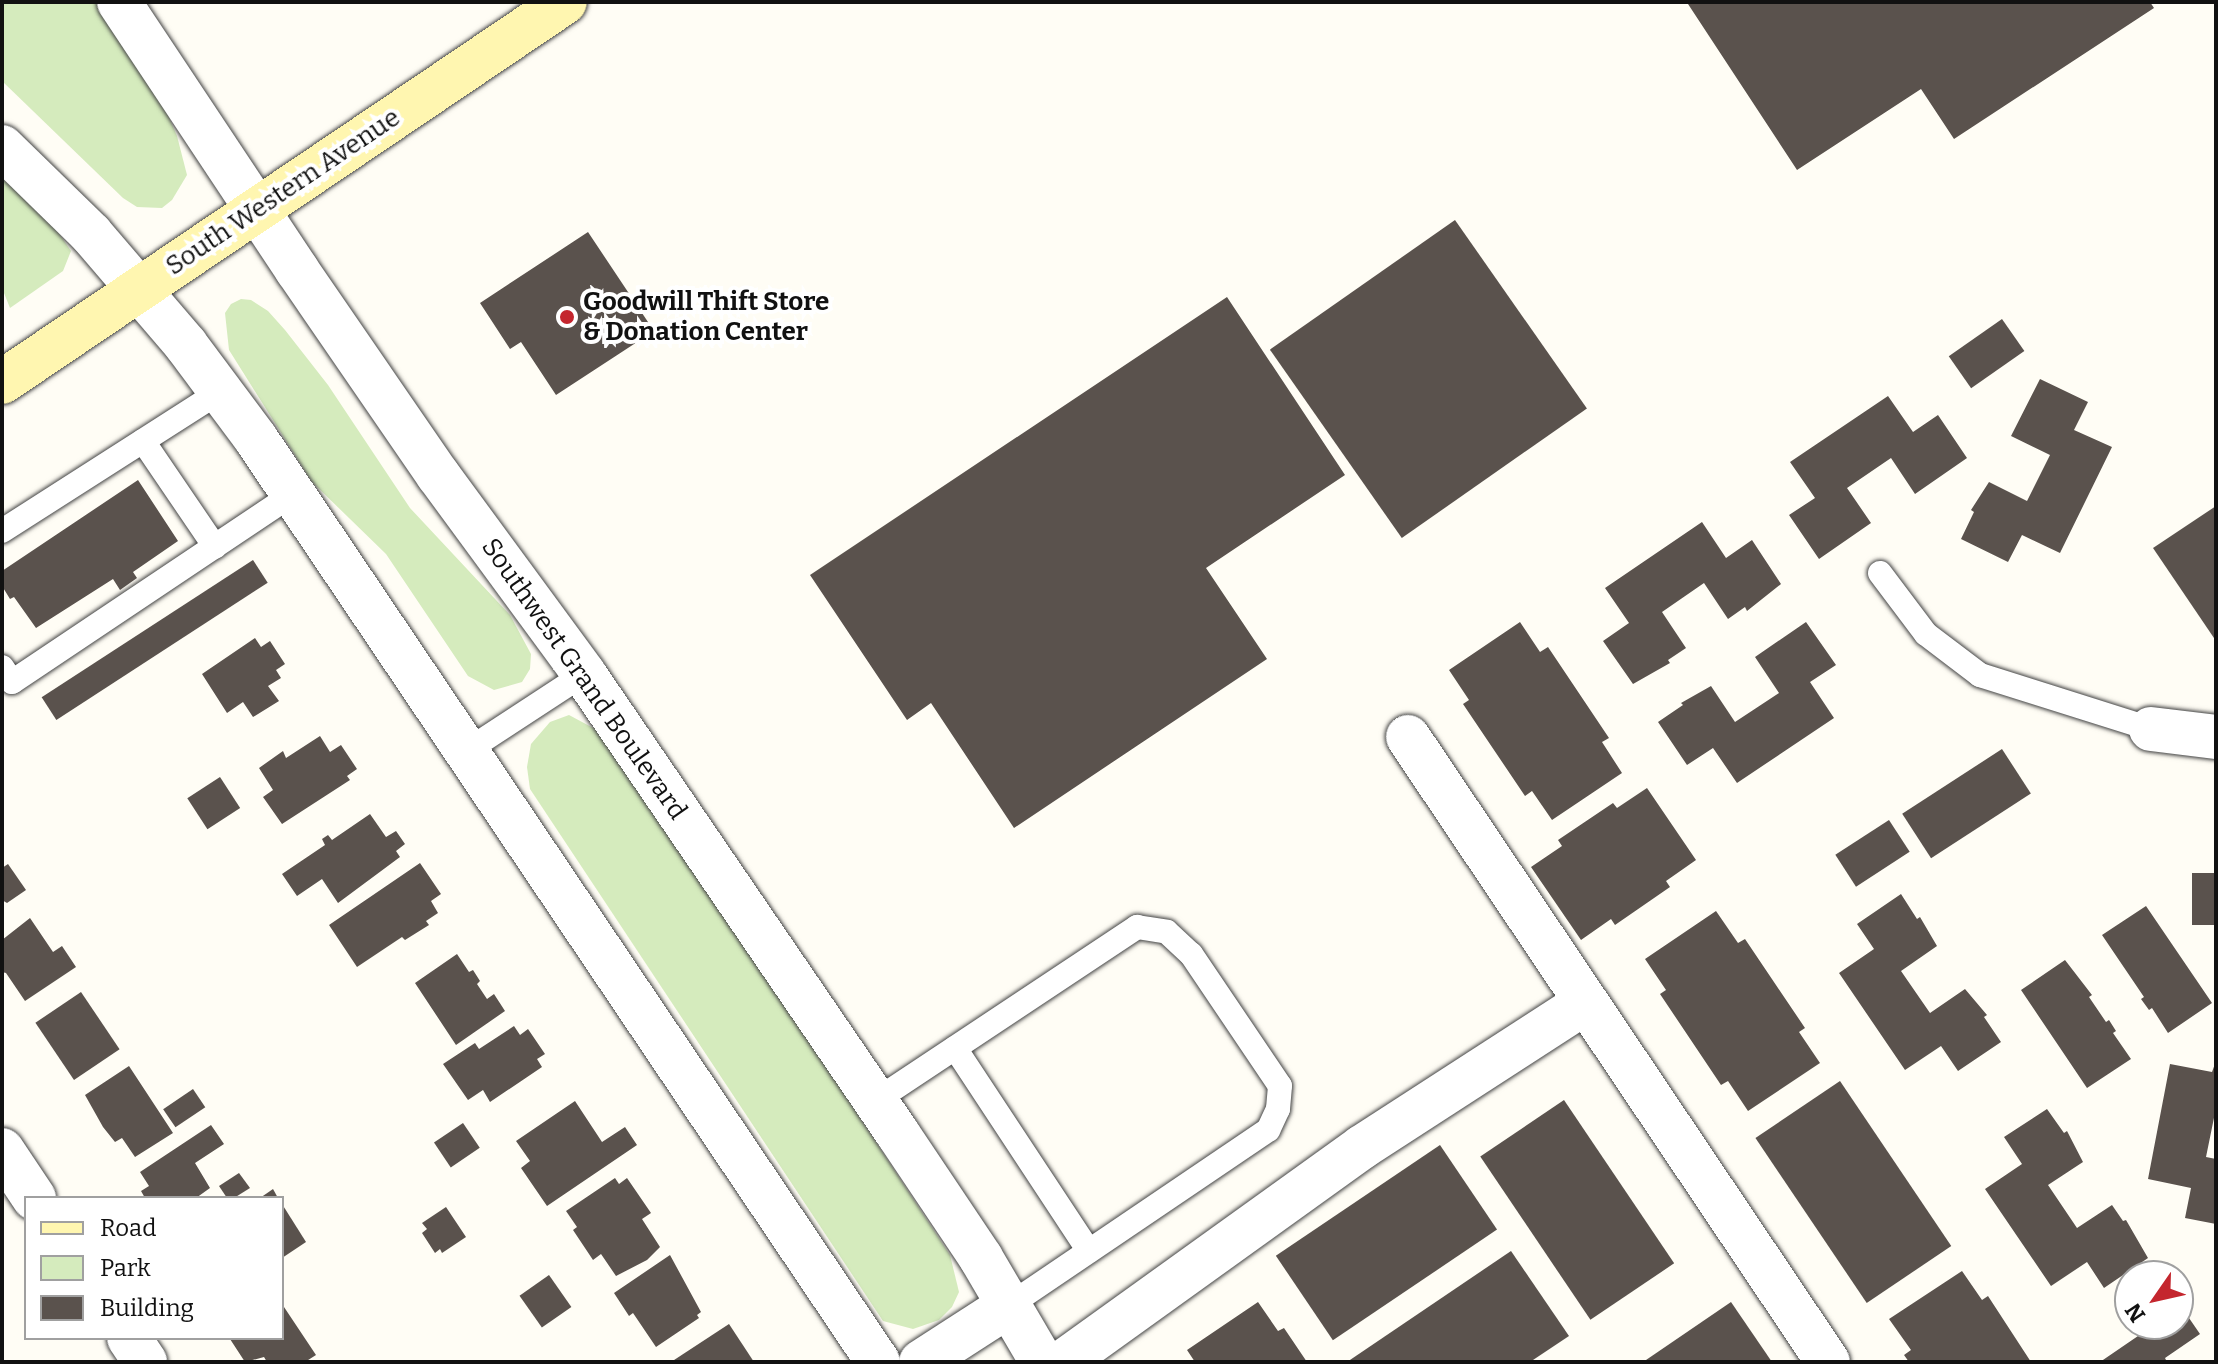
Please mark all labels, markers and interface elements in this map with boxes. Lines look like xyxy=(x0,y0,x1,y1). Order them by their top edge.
street label: South Western Avenue xyxy=(160,102,406,282)
place label: Goodwill Thift Store & Donation Center xyxy=(583,286,829,348)
marker: Goodwill Thift Store & Donation Center xyxy=(558,308,576,326)
street label: Southwest Grand Boulevard xyxy=(475,532,693,826)
legend xyxy=(24,1196,284,1340)
text: Road xyxy=(100,1214,156,1242)
text: Park xyxy=(100,1254,151,1282)
north arrow xyxy=(2114,1260,2194,1340)
text: Building xyxy=(100,1294,194,1322)
text: N xyxy=(2119,1298,2151,1327)

